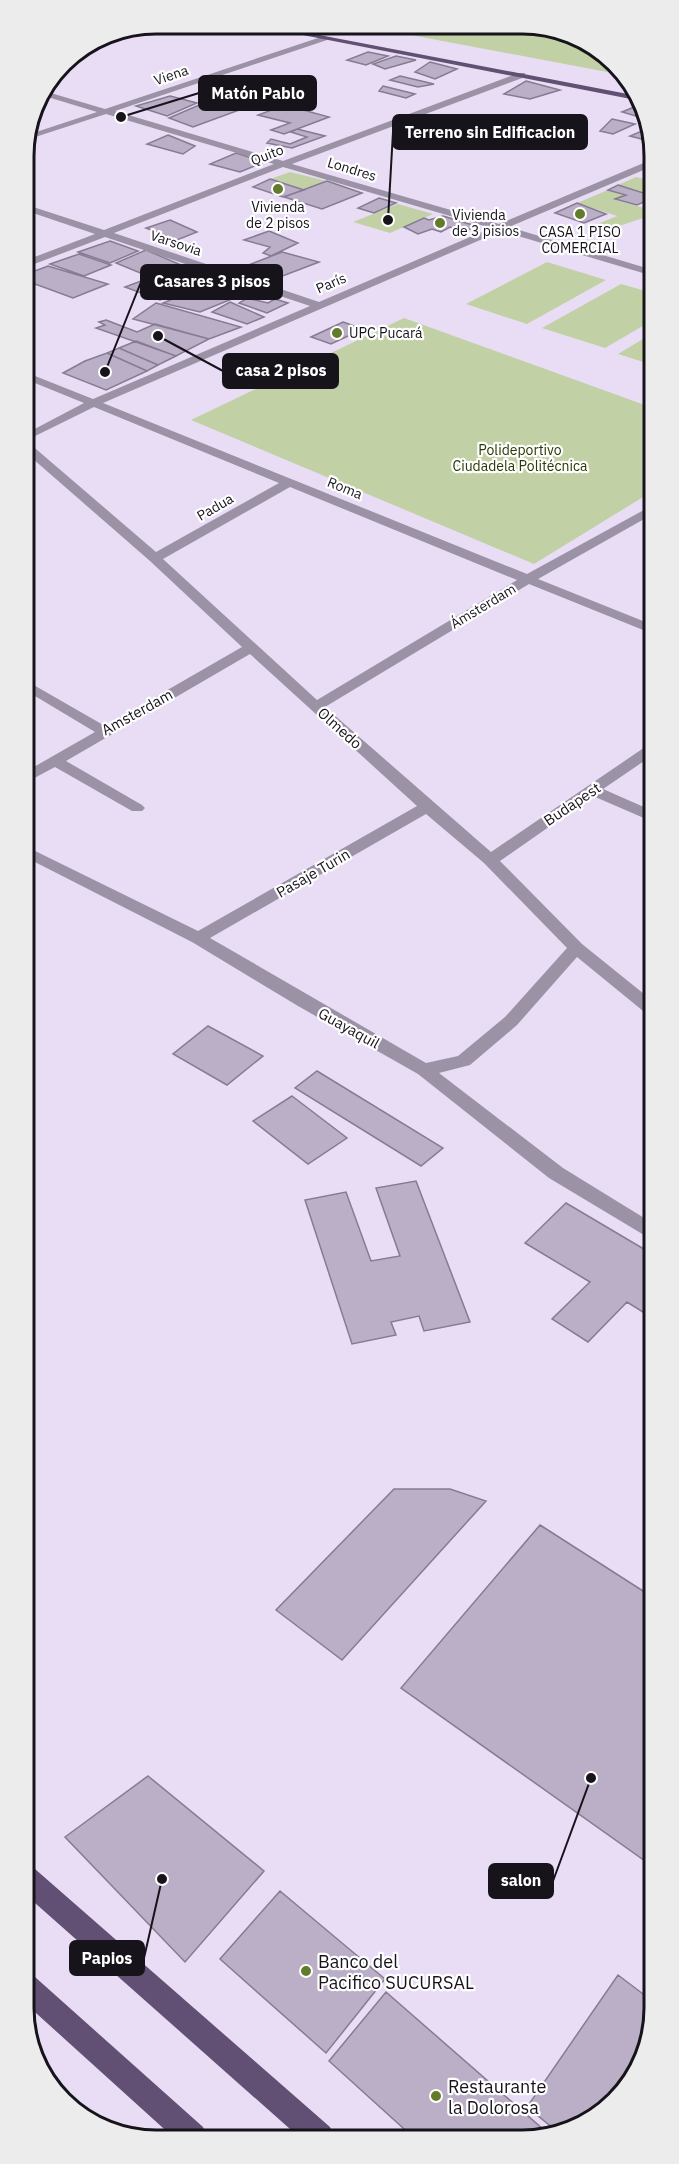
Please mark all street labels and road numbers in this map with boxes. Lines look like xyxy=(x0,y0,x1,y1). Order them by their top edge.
street label: Viena xyxy=(151,61,191,89)
street label: Quito xyxy=(248,140,286,170)
street label: Londres xyxy=(325,153,379,185)
street label: Varsovia xyxy=(148,226,205,260)
street label: París xyxy=(313,269,349,297)
street label: Roma xyxy=(325,473,366,503)
street label: Padua xyxy=(193,489,237,525)
street label: Ámsterdam xyxy=(446,579,519,633)
street label: Amsterdam xyxy=(98,685,176,739)
street label: Olmedo xyxy=(314,703,366,753)
street label: Budapest xyxy=(540,778,604,830)
street label: Pasaje Turin xyxy=(273,844,353,902)
street label: Guayaquil xyxy=(315,1003,383,1053)

